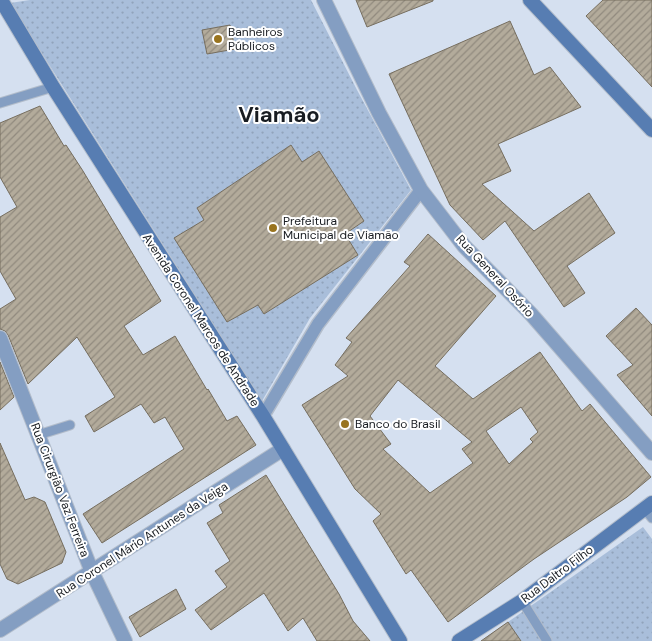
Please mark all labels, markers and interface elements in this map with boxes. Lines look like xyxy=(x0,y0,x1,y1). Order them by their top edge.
place label: Banheiros Públicos xyxy=(228,24,283,54)
marker: Banheiros Públicos xyxy=(212,33,224,45)
district label: Viamão xyxy=(238,100,320,129)
place label: Prefeitura Municipal de Viamão xyxy=(283,213,399,243)
marker: Prefeitura Municipal de Viamão xyxy=(267,222,279,234)
street label: Avenida Coronel Marcos de Andrade xyxy=(139,230,263,410)
street label: Rua General Osório xyxy=(453,231,537,321)
place label: Banco do Brasil xyxy=(355,416,440,432)
marker: Banco do Brasil xyxy=(339,418,351,430)
street label: Rua Cirurgião Vaz Ferreira xyxy=(27,421,93,559)
street label: Rua Coronel Mário Antunes da Veiga xyxy=(53,478,231,602)
street label: Rua Daltro Filho xyxy=(518,542,596,606)

